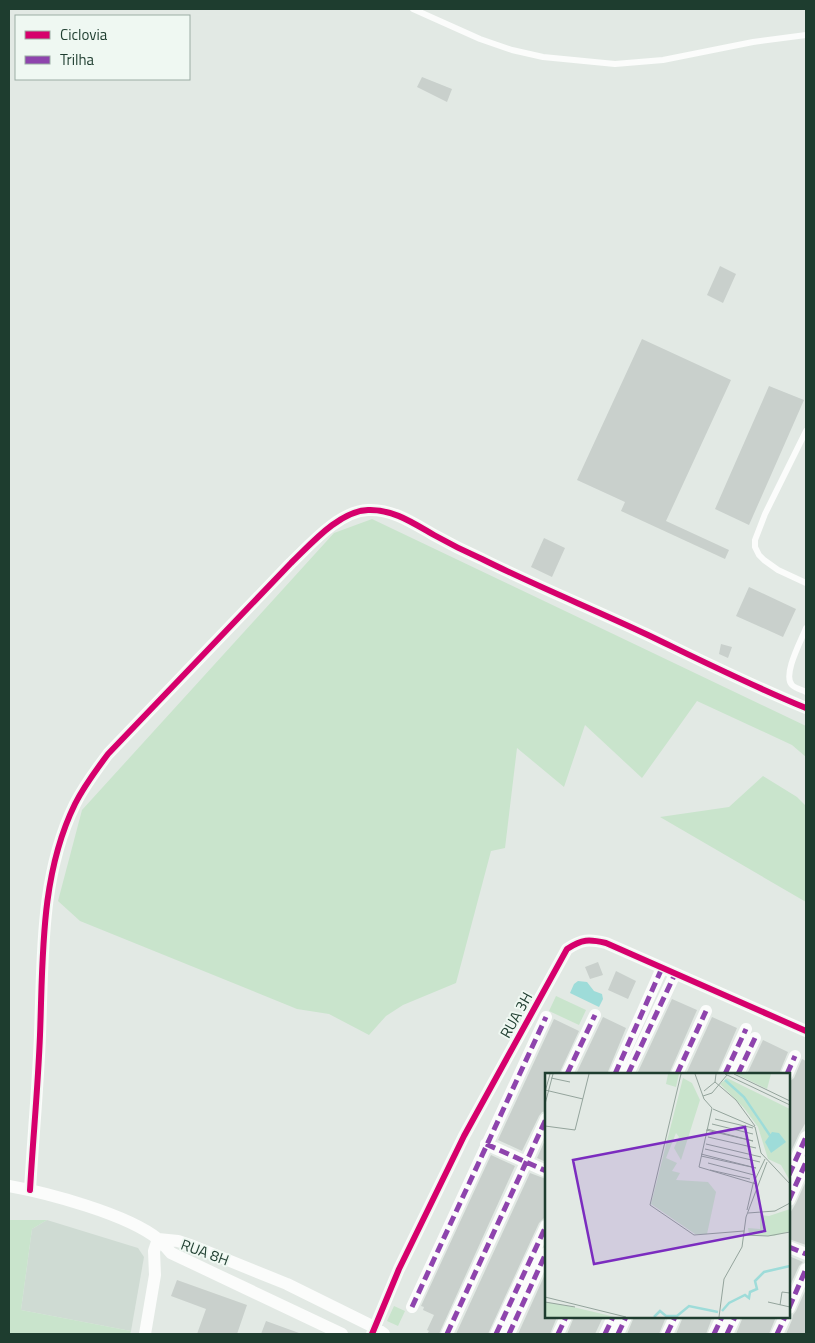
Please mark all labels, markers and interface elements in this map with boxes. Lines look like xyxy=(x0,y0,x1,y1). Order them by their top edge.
legend xyxy=(15,15,190,80)
text: Ciclovia xyxy=(60,23,108,46)
text: Trilha xyxy=(60,48,95,71)
street label: RUA 3H xyxy=(494,988,538,1042)
inset map xyxy=(545,1073,790,1318)
street label: RUA 8H xyxy=(178,1233,232,1271)

